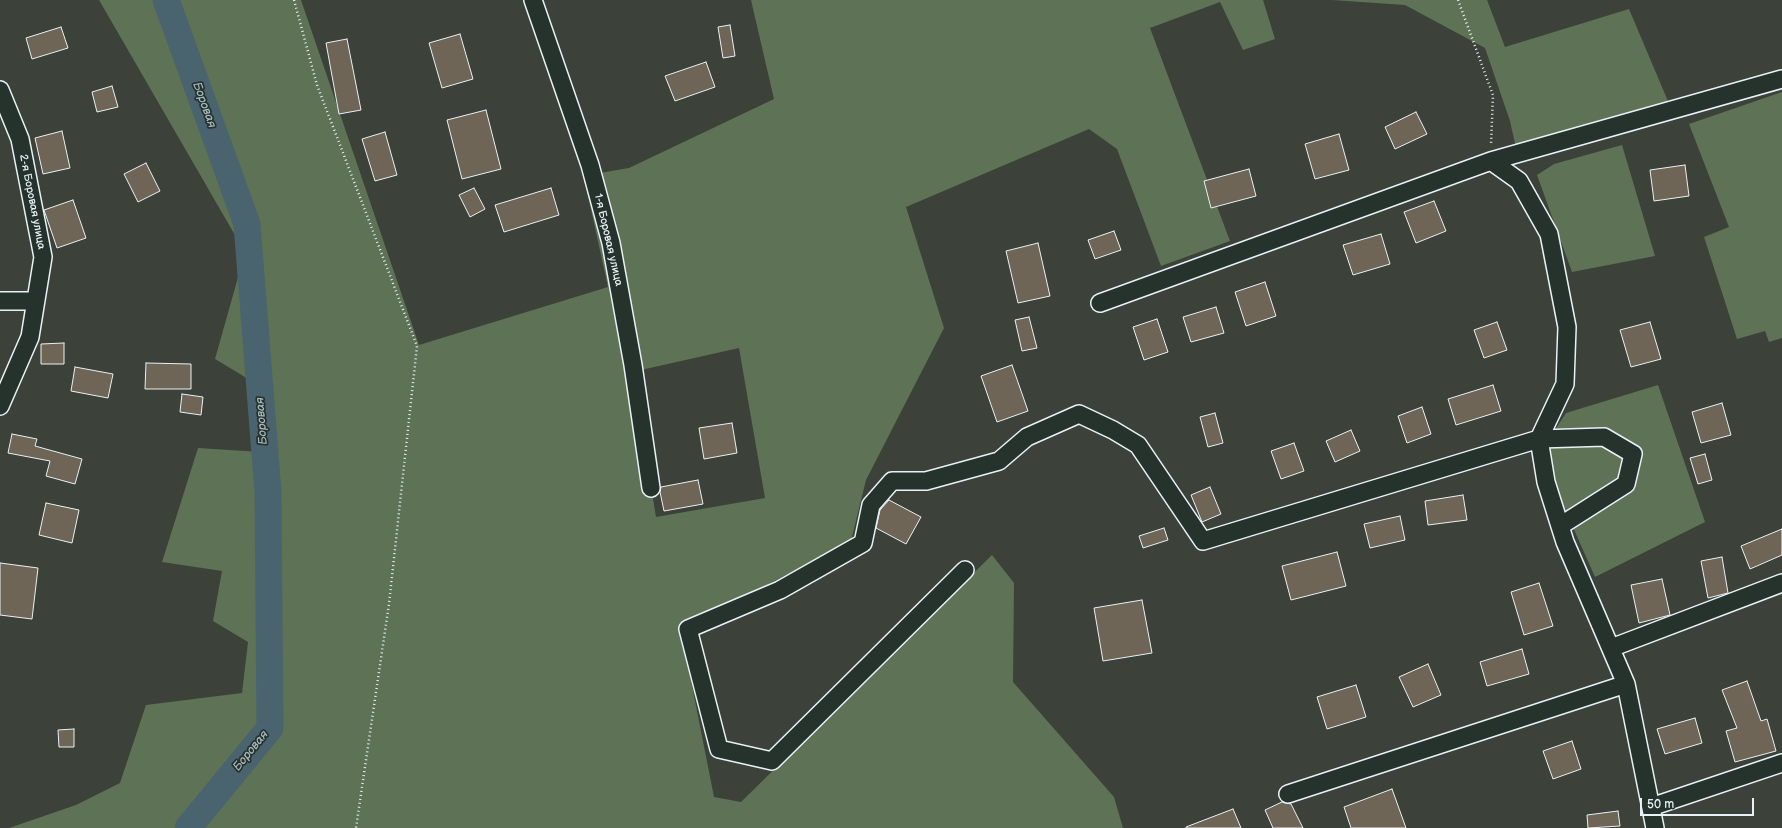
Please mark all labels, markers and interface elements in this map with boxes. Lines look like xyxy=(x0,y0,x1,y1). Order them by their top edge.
water label: Боровая xyxy=(189,80,219,130)
street label: 2-я Боровая улица xyxy=(16,153,48,251)
street label: 1-я Боровая улица xyxy=(591,193,625,287)
water label: Боровая xyxy=(253,397,271,445)
water label: Боровая xyxy=(230,728,272,774)
scale bar xyxy=(1642,790,1756,816)
text: 50 m xyxy=(1647,797,1674,812)

